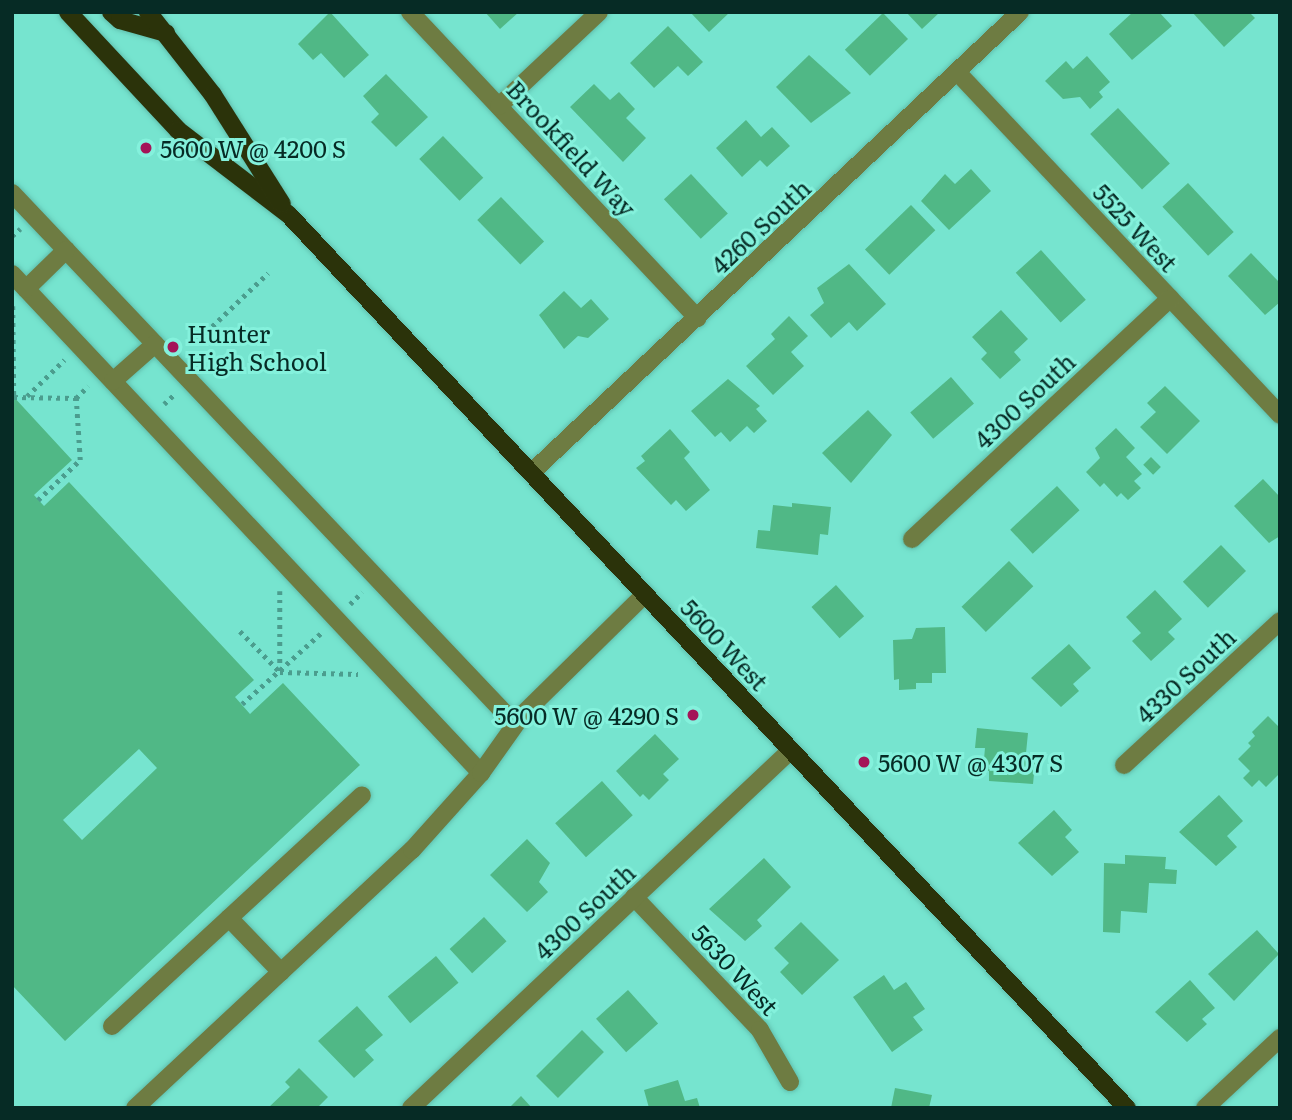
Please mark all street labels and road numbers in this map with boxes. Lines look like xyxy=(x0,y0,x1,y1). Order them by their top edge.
street label: Brookfield Way xyxy=(502,74,642,222)
street label: 4260 South xyxy=(704,173,816,279)
street label: 5525 West xyxy=(1088,177,1184,277)
street label: 4300 South xyxy=(968,346,1080,454)
street label: 5600 West xyxy=(676,592,774,696)
street label: 4330 South xyxy=(1129,622,1241,728)
street label: 4300 South xyxy=(528,857,640,965)
street label: 5630 West xyxy=(687,918,785,1020)

